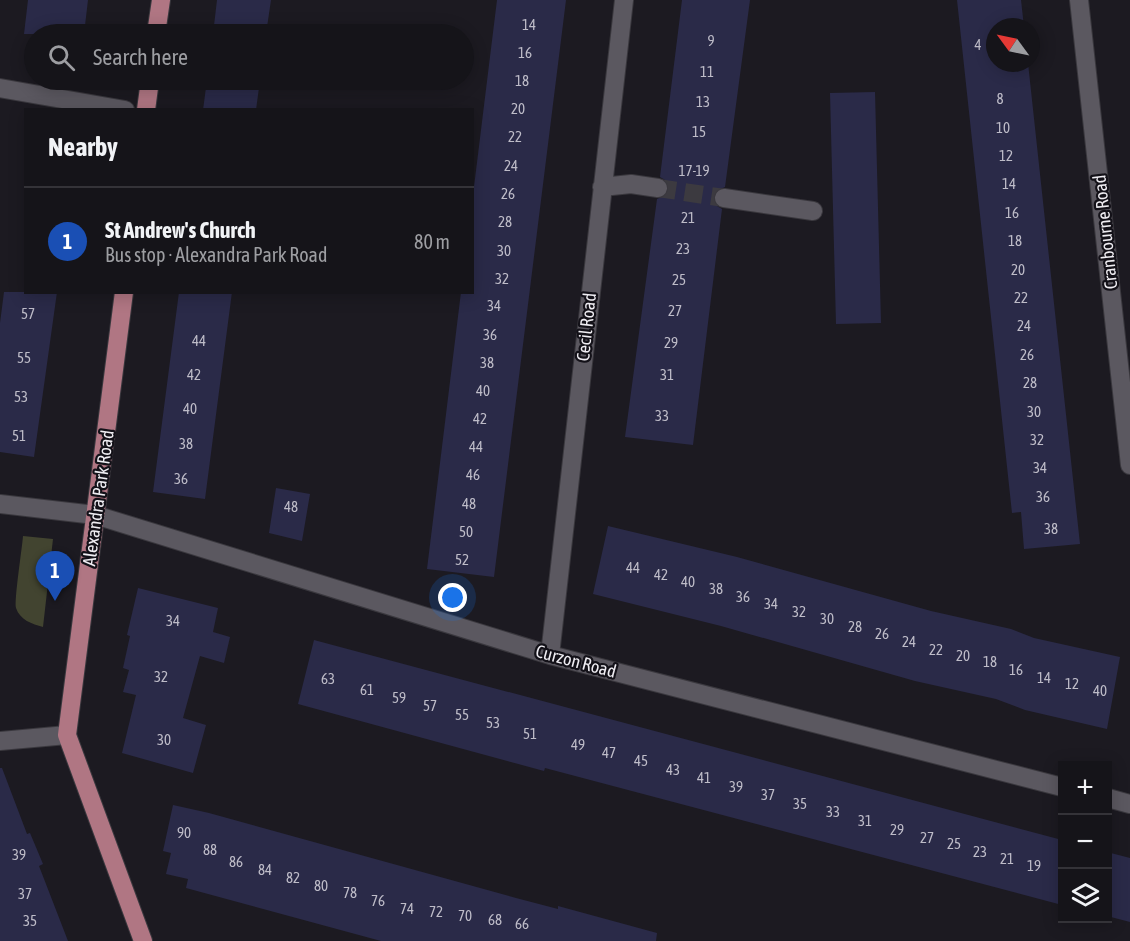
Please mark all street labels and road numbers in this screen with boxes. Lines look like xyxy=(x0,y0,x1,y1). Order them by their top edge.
street label: Cranbourne Road xyxy=(1089,174,1121,290)
street label: Cecil Road xyxy=(572,292,600,362)
street label: Alexandra Park Road xyxy=(78,429,118,567)
street label: Curzon Road xyxy=(533,640,619,682)

